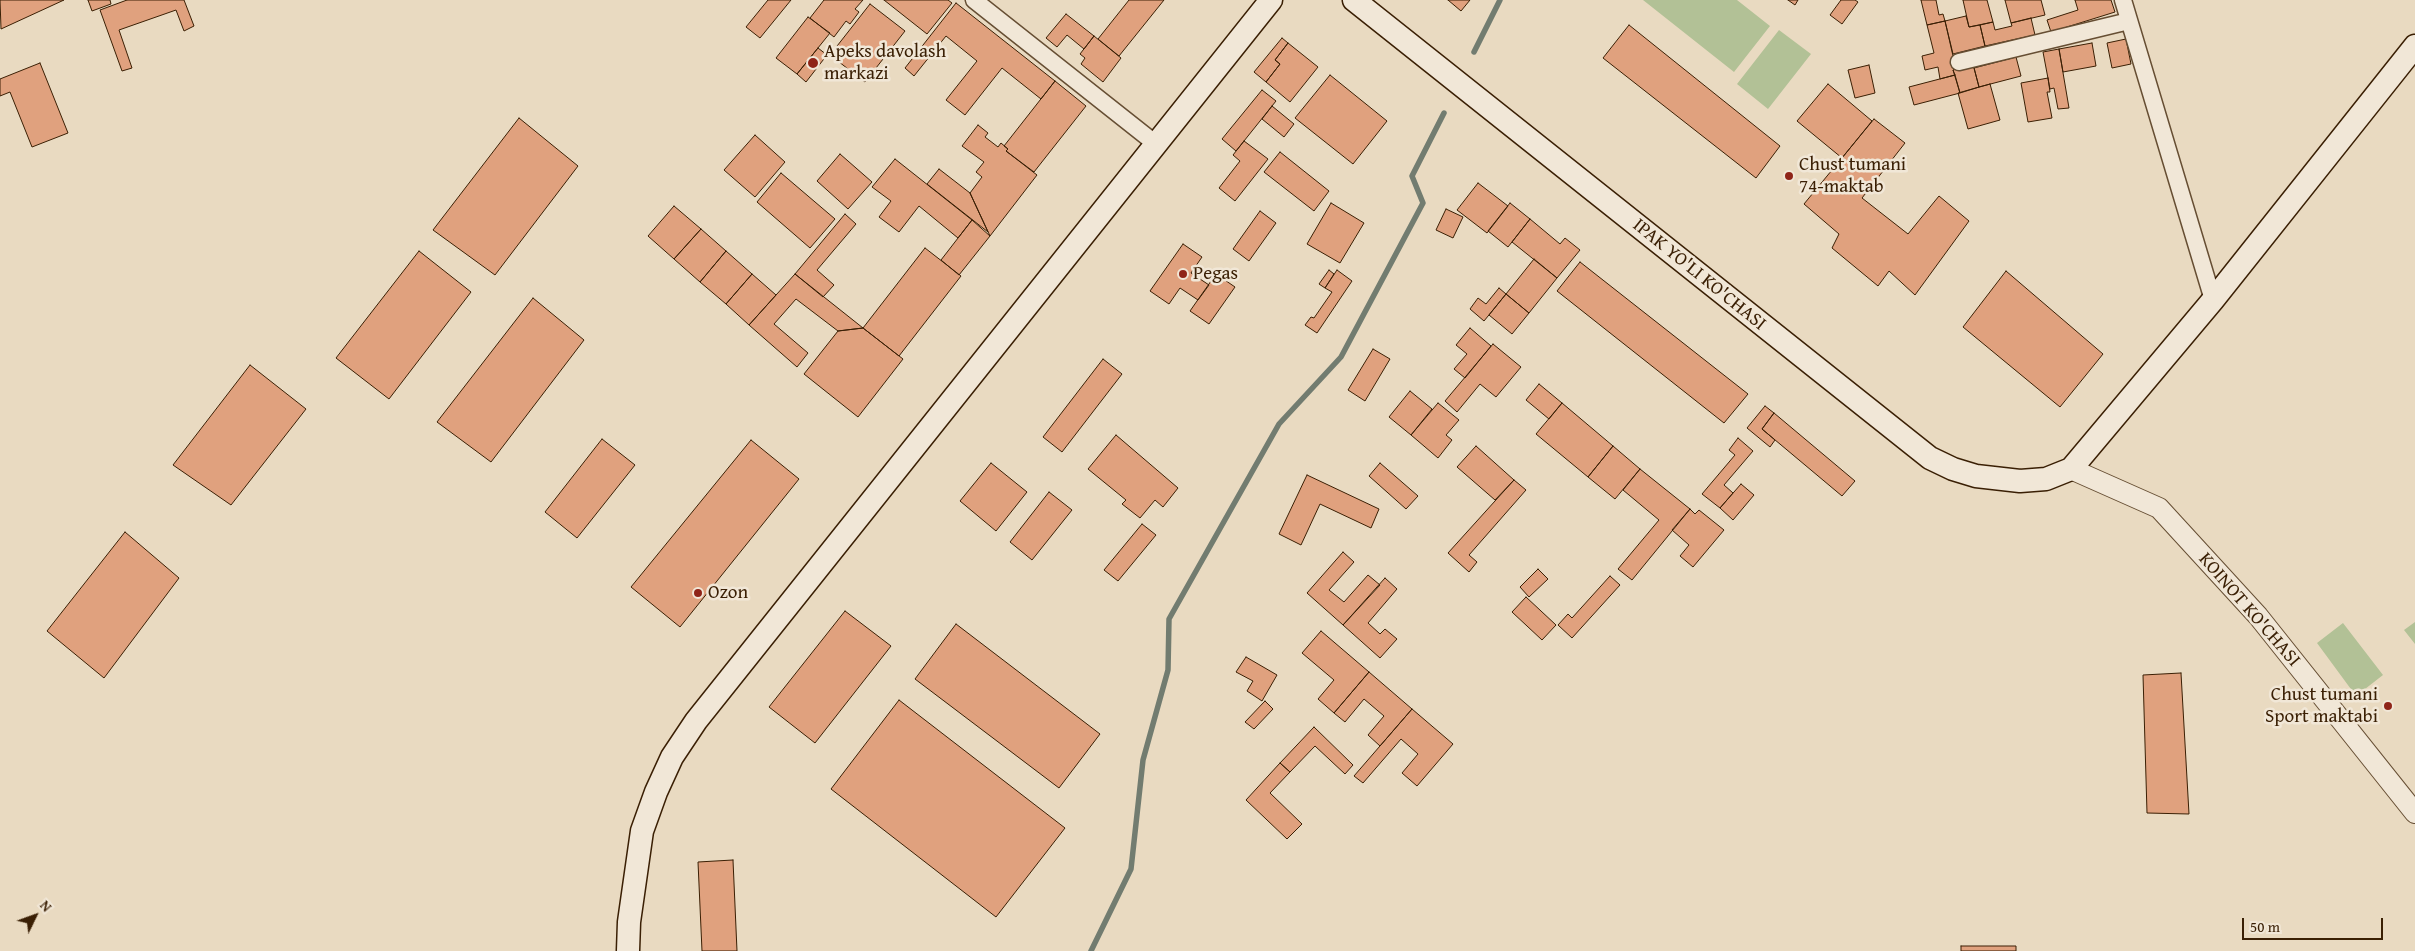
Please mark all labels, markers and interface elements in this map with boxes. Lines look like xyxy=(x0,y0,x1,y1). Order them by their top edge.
place label: Apeks davolash markazi xyxy=(824,41,946,85)
marker: Apeks davolash markazi xyxy=(806,56,820,70)
place label: Chust tumani 74-maktab xyxy=(1799,154,1906,198)
marker: Chust tumani 74-maktab xyxy=(1783,170,1795,182)
street label: IPAK YO'LI KO'CHASI xyxy=(1628,214,1770,336)
place label: Pegas xyxy=(1193,263,1238,285)
marker: Pegas xyxy=(1177,268,1189,280)
street label: KOINOT KO'CHASI xyxy=(2193,548,2305,672)
place label: Ozon xyxy=(708,582,748,604)
marker: Ozon xyxy=(692,587,704,599)
place label: Chust tumani Sport maktabi xyxy=(2265,684,2378,728)
marker: Chust tumani Sport maktabi xyxy=(2382,700,2394,712)
north arrow xyxy=(10,891,60,941)
text: N xyxy=(36,896,57,916)
scale bar xyxy=(2245,908,2386,940)
text: 50 m xyxy=(2250,916,2280,937)

